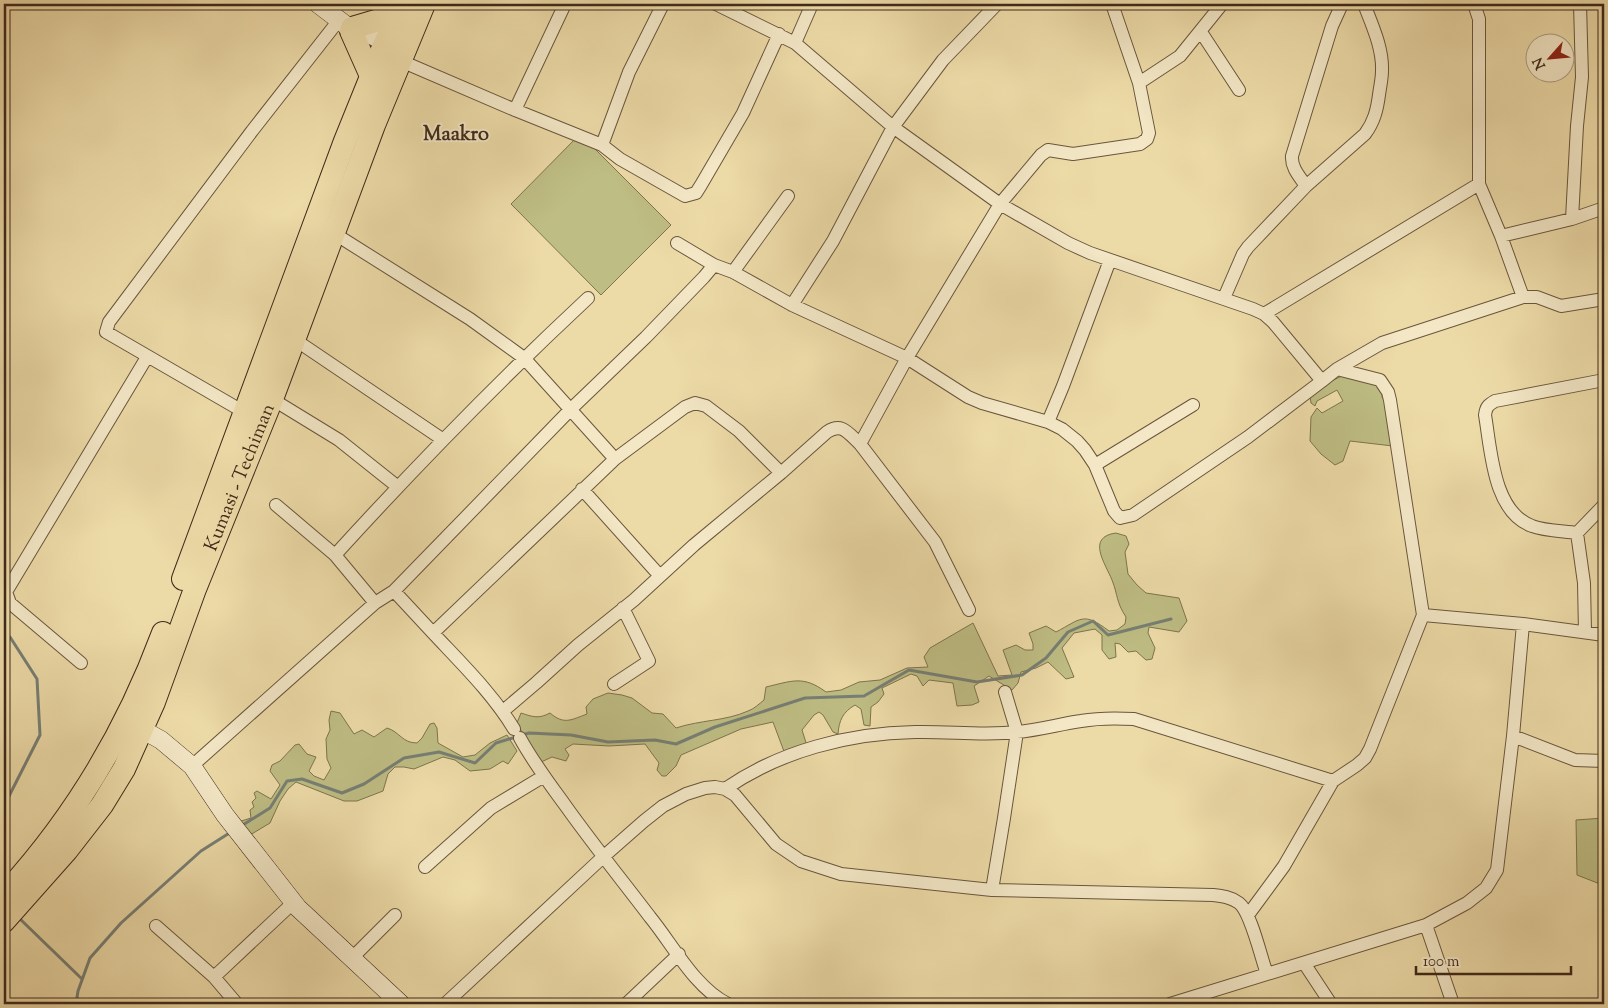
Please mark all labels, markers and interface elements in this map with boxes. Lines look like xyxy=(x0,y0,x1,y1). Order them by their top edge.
north arrow xyxy=(1526,32,1576,82)
text: N xyxy=(1529,53,1552,73)
district label: Maakro xyxy=(423,121,489,150)
street label: Kumasi - Techiman xyxy=(198,400,282,556)
scale bar xyxy=(1416,943,1570,975)
text: 100 m xyxy=(1423,952,1460,973)

